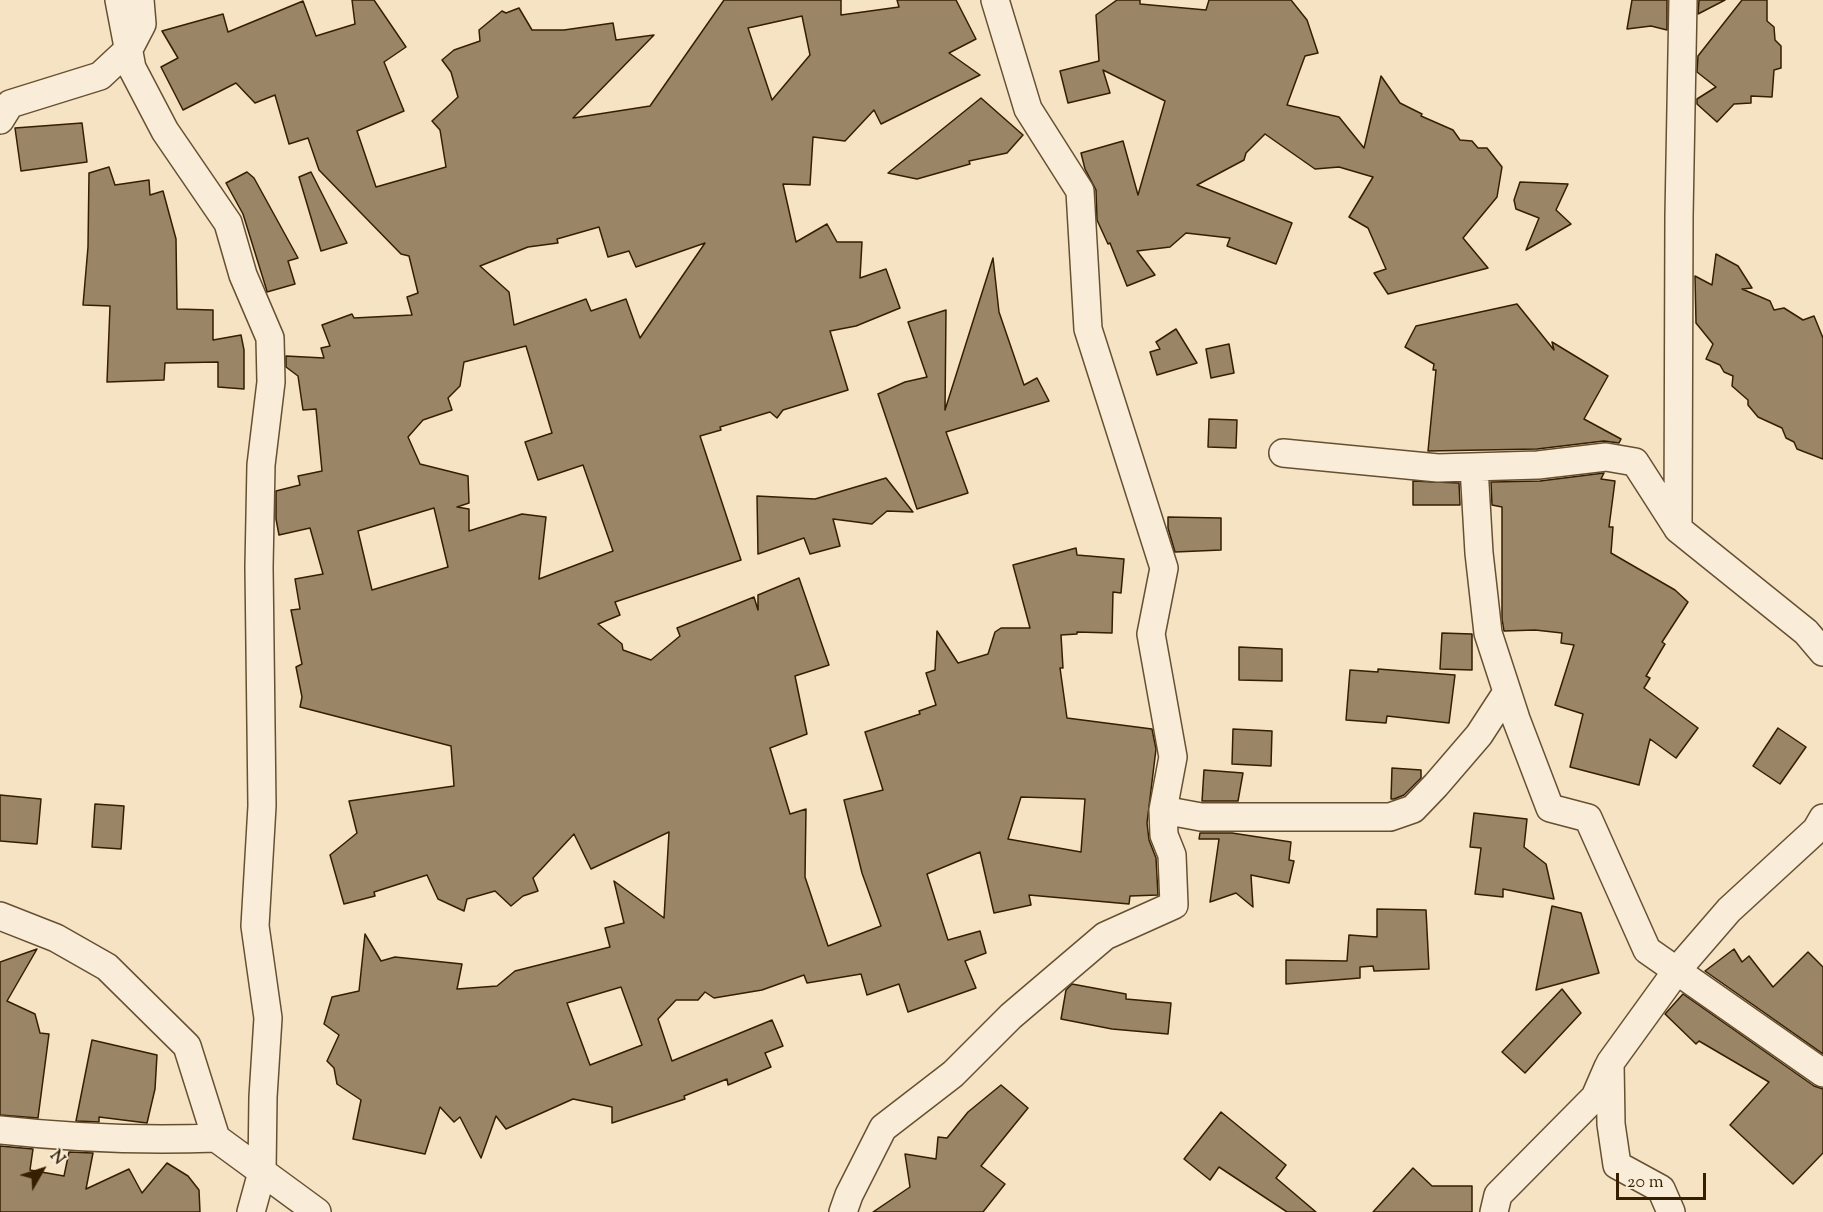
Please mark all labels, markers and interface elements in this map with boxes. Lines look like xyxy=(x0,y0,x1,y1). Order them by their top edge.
north arrow xyxy=(12,1140,72,1200)
text: N xyxy=(43,1146,69,1171)
scale bar xyxy=(1619,1161,1709,1199)
text: 20 m xyxy=(1627,1170,1664,1196)

